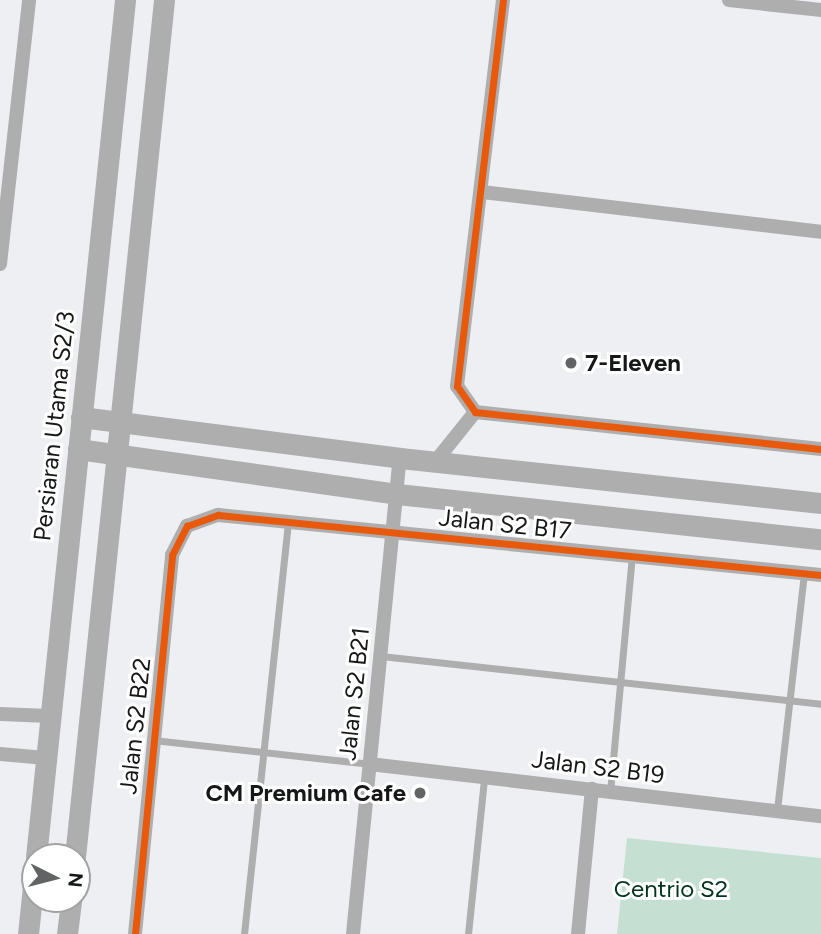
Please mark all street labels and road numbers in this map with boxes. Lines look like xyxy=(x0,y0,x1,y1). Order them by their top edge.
street label: Persiaran Utama S2/3 xyxy=(28,310,80,542)
street label: Jalan S2 B17 xyxy=(437,503,573,545)
street label: Jalan S2 B21 xyxy=(333,626,375,762)
street label: Jalan S2 B22 xyxy=(114,656,156,796)
street label: Jalan S2 B19 xyxy=(530,745,666,789)

